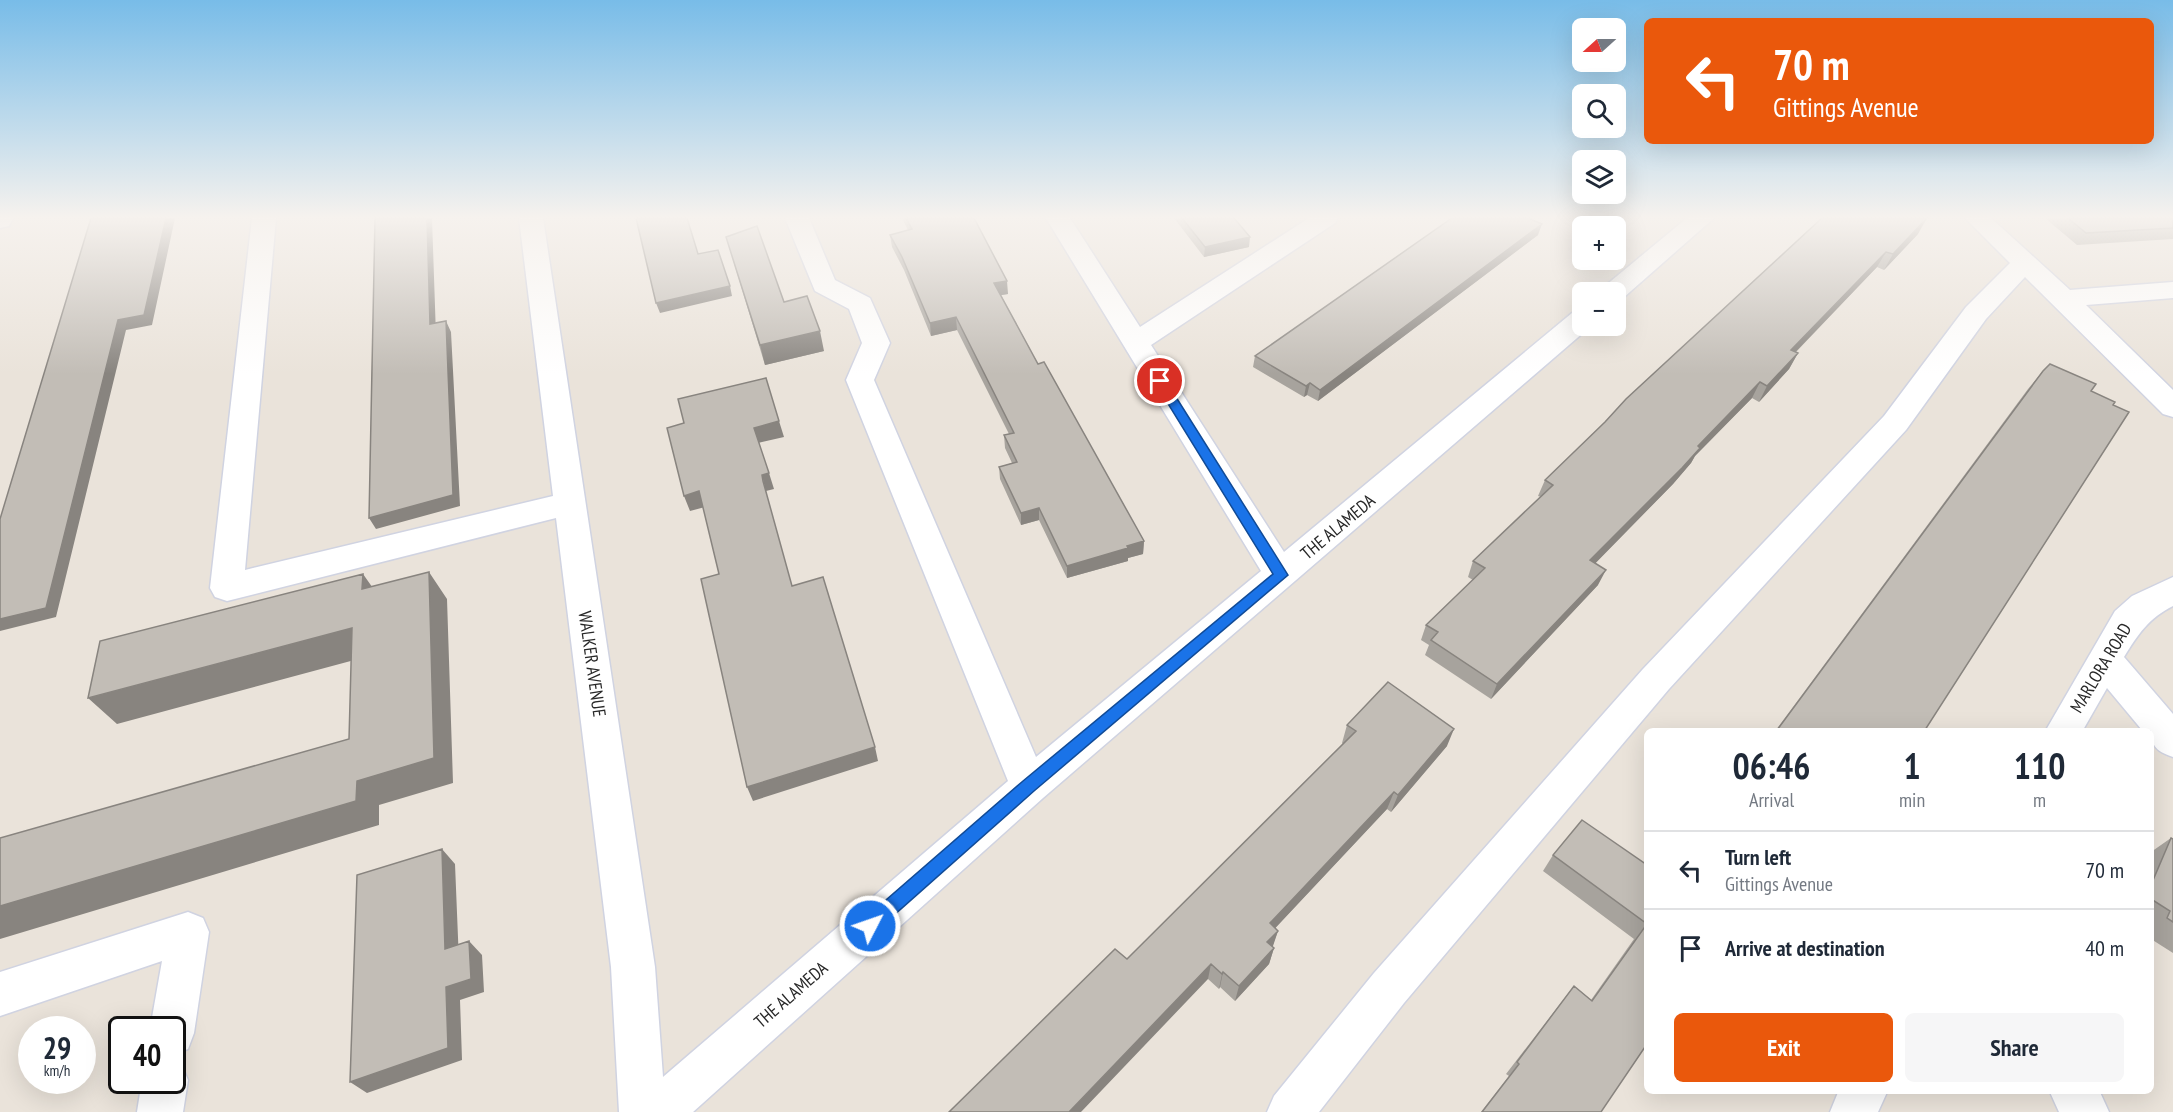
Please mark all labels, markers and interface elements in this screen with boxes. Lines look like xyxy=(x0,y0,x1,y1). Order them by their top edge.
north arrow xyxy=(1572,18,1626,72)
map controls xyxy=(1572,18,1626,336)
text: 70 m xyxy=(1773,37,1850,92)
icon: left xyxy=(1674,42,1752,120)
button: search xyxy=(1572,84,1626,138)
text: Gittings Avenue xyxy=(1773,90,1919,124)
button: layers xyxy=(1572,150,1626,204)
button: + xyxy=(1572,216,1626,270)
button: − xyxy=(1572,282,1626,336)
pin xyxy=(1134,355,1185,406)
icon: arrive xyxy=(1143,364,1176,397)
street label: THE ALAMEDA xyxy=(1296,489,1380,564)
street label: WALKER AVENUE xyxy=(574,609,611,718)
street label: MARLORA ROAD xyxy=(2065,619,2136,717)
text: 06:46 xyxy=(1733,742,1810,789)
text: 1 xyxy=(1903,742,1921,789)
text: 110 xyxy=(2014,742,2065,789)
text: Arrival xyxy=(1749,787,1794,813)
text: min xyxy=(1899,787,1925,813)
text: m xyxy=(2033,787,2046,813)
text: Turn left xyxy=(1725,843,1791,871)
icon: left xyxy=(1674,854,1707,887)
text: 70 m xyxy=(2085,856,2124,884)
text: Gittings Avenue xyxy=(1725,871,1833,897)
position arrow xyxy=(838,894,902,958)
icon: arrive xyxy=(1674,932,1707,965)
text: Arrive at destination xyxy=(1725,934,1885,962)
text: 40 m xyxy=(2085,934,2124,962)
street label: THE ALAMEDA xyxy=(749,956,833,1033)
button: Exit xyxy=(1674,1013,1893,1082)
button: Share xyxy=(1905,1013,2124,1082)
speed limit sign: 40 xyxy=(108,1016,186,1094)
text: 29 xyxy=(43,1028,71,1067)
text: km/h xyxy=(44,1061,70,1080)

